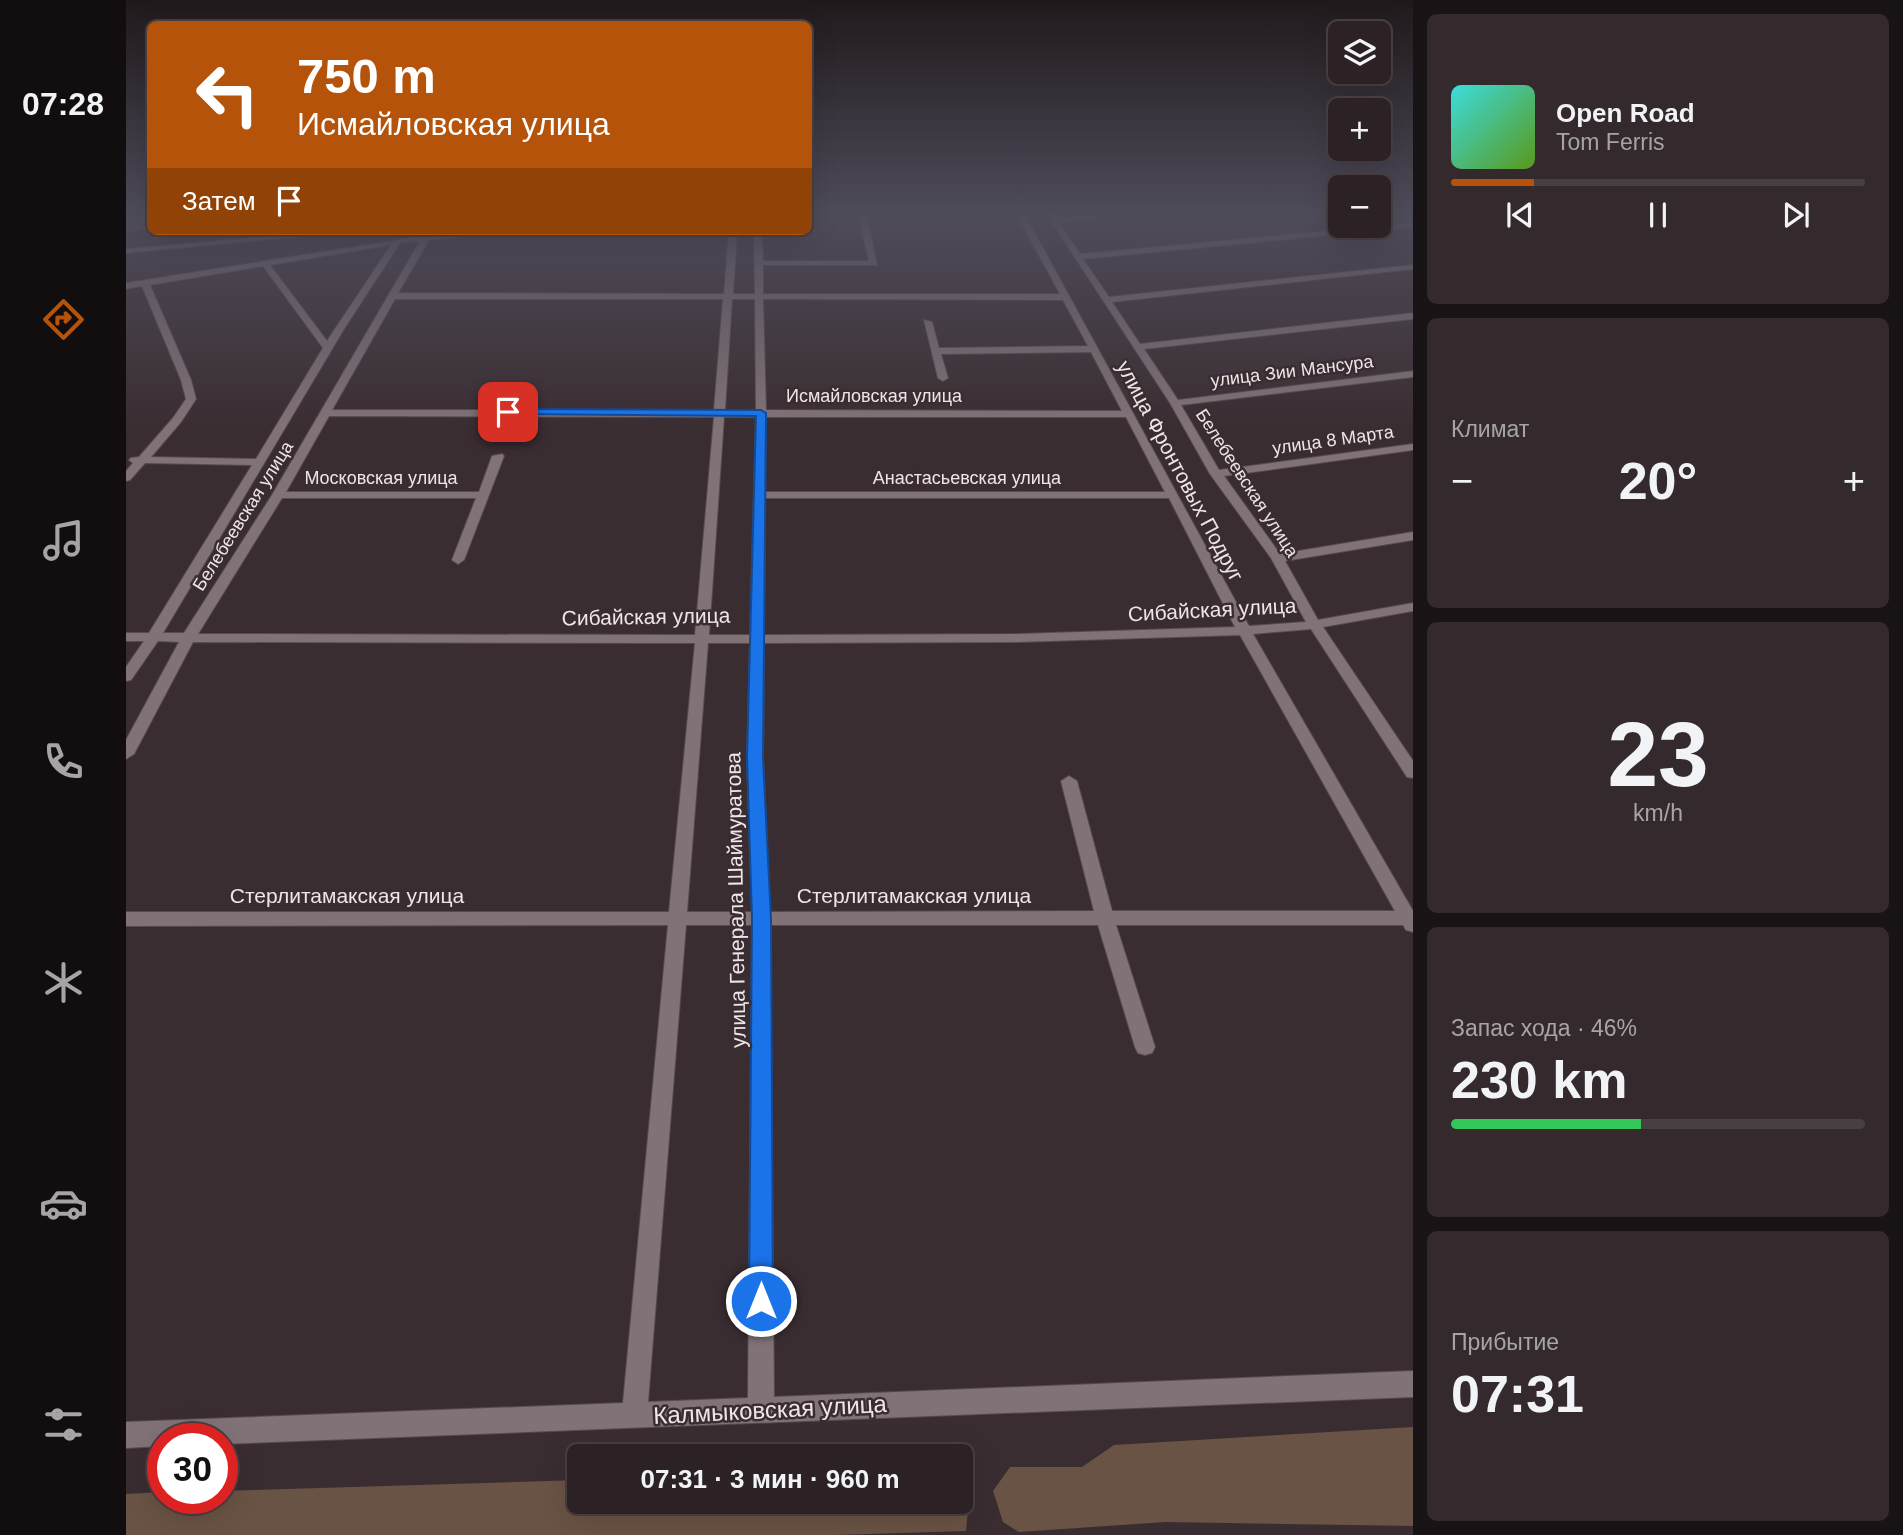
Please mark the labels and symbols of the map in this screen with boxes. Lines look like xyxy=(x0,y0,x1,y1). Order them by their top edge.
street label: улица Зии Мансура xyxy=(1210,351,1375,391)
street label: улица Фронтовых Подруг xyxy=(1112,357,1249,585)
pin xyxy=(478,382,538,442)
street label: Исмайловская улица xyxy=(786,386,963,406)
street label: Белебеевская улица xyxy=(1192,405,1303,562)
street label: улица 8 Марта xyxy=(1271,421,1396,458)
street label: Белебеевская улица xyxy=(189,437,298,594)
street label: Московская улица xyxy=(304,468,459,488)
street label: Анастасьевская улица xyxy=(873,468,1062,488)
street label: Сибайская улица xyxy=(1127,594,1297,625)
street label: Сибайская улица xyxy=(561,604,731,629)
street label: улица Генерала Шаймуратова xyxy=(721,752,750,1048)
street label: Стерлитамакская улица xyxy=(230,884,465,907)
street label: Стерлитамакская улица xyxy=(797,884,1032,907)
position arrow xyxy=(724,1264,798,1338)
street label: Калмыковская улица xyxy=(653,1390,888,1429)
speed limit sign: 30 xyxy=(147,1423,238,1514)

